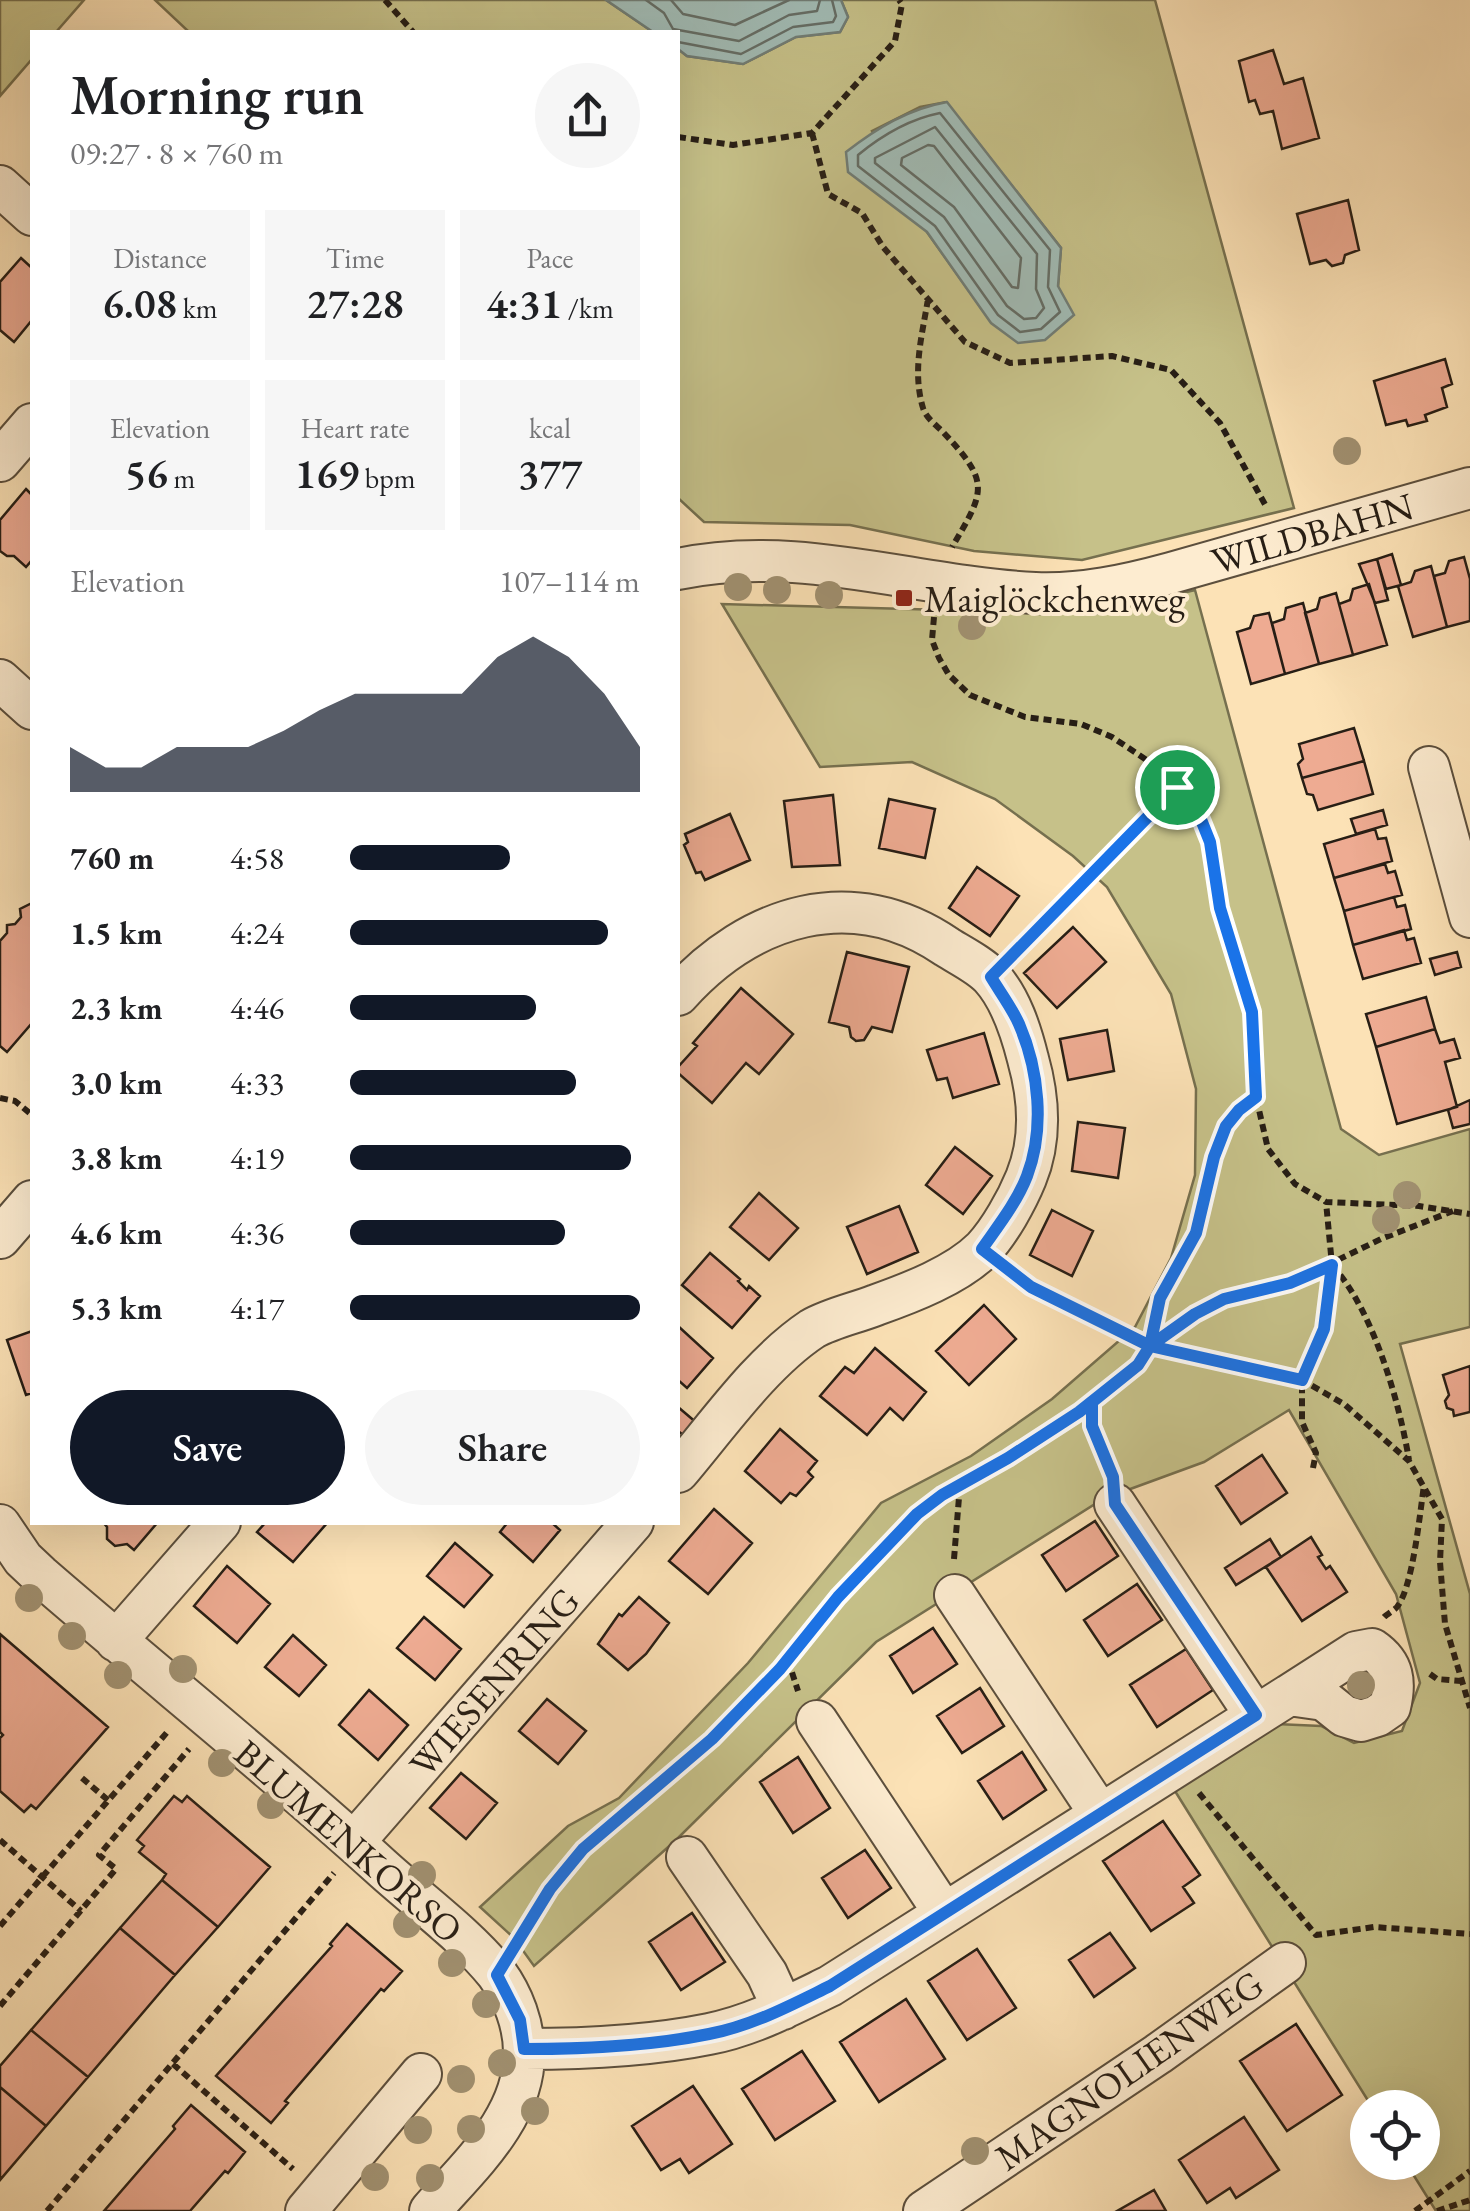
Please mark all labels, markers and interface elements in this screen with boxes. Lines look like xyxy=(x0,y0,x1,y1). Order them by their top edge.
text: Morning run xyxy=(70,59,364,130)
button: share xyxy=(535,63,640,168)
text: 09:27 · 8 × 760 m xyxy=(70,132,283,174)
text: Distance xyxy=(113,240,207,276)
text: Time xyxy=(326,240,384,276)
text: Pace xyxy=(527,240,573,276)
text: 6.08 xyxy=(102,276,177,331)
text: 27:28 xyxy=(306,276,404,331)
text: 4:31 xyxy=(486,276,562,331)
text: km xyxy=(177,290,218,326)
text: /km xyxy=(562,290,614,326)
text: Elevation xyxy=(110,410,210,446)
text: Heart rate xyxy=(301,410,409,446)
text: kcal xyxy=(529,410,571,446)
text: 56 xyxy=(125,446,168,501)
text: 169 xyxy=(295,446,359,501)
text: 377 xyxy=(518,446,582,501)
text: m xyxy=(168,460,195,496)
text: bpm xyxy=(359,460,415,496)
street label: WILDBAHN xyxy=(1205,481,1419,585)
text: Elevation xyxy=(70,560,185,602)
text: 107–114 m xyxy=(499,560,640,602)
place label: Maiglöckchenweg xyxy=(924,574,1186,623)
marker: Maiglöckchenweg xyxy=(893,587,915,609)
pin xyxy=(1135,745,1220,830)
icon: arrive xyxy=(1150,760,1205,815)
text: 760 m xyxy=(70,837,154,879)
text: 4:58 xyxy=(230,837,284,879)
text: 1.5 km xyxy=(70,912,163,954)
text: 4:24 xyxy=(230,912,284,954)
text: 2.3 km xyxy=(70,987,163,1029)
text: 4:46 xyxy=(230,987,284,1029)
text: 3.0 km xyxy=(70,1062,163,1104)
text: 4:33 xyxy=(230,1062,284,1104)
text: 3.8 km xyxy=(70,1137,163,1179)
text: 4:19 xyxy=(230,1137,284,1179)
text: 4.6 km xyxy=(70,1212,163,1254)
text: 4:36 xyxy=(230,1212,284,1254)
text: 5.3 km xyxy=(70,1287,163,1329)
text: 4:17 xyxy=(230,1287,284,1329)
button: Save xyxy=(70,1390,345,1505)
button: Share xyxy=(365,1390,640,1505)
street label: WIESENRING xyxy=(398,1577,590,1787)
street label: BLUMENKORSO xyxy=(225,1728,473,1954)
street label: MAGNOLIENWEG xyxy=(985,1959,1273,2181)
map controls xyxy=(1350,2090,1440,2180)
button: locate xyxy=(1350,2090,1440,2180)

